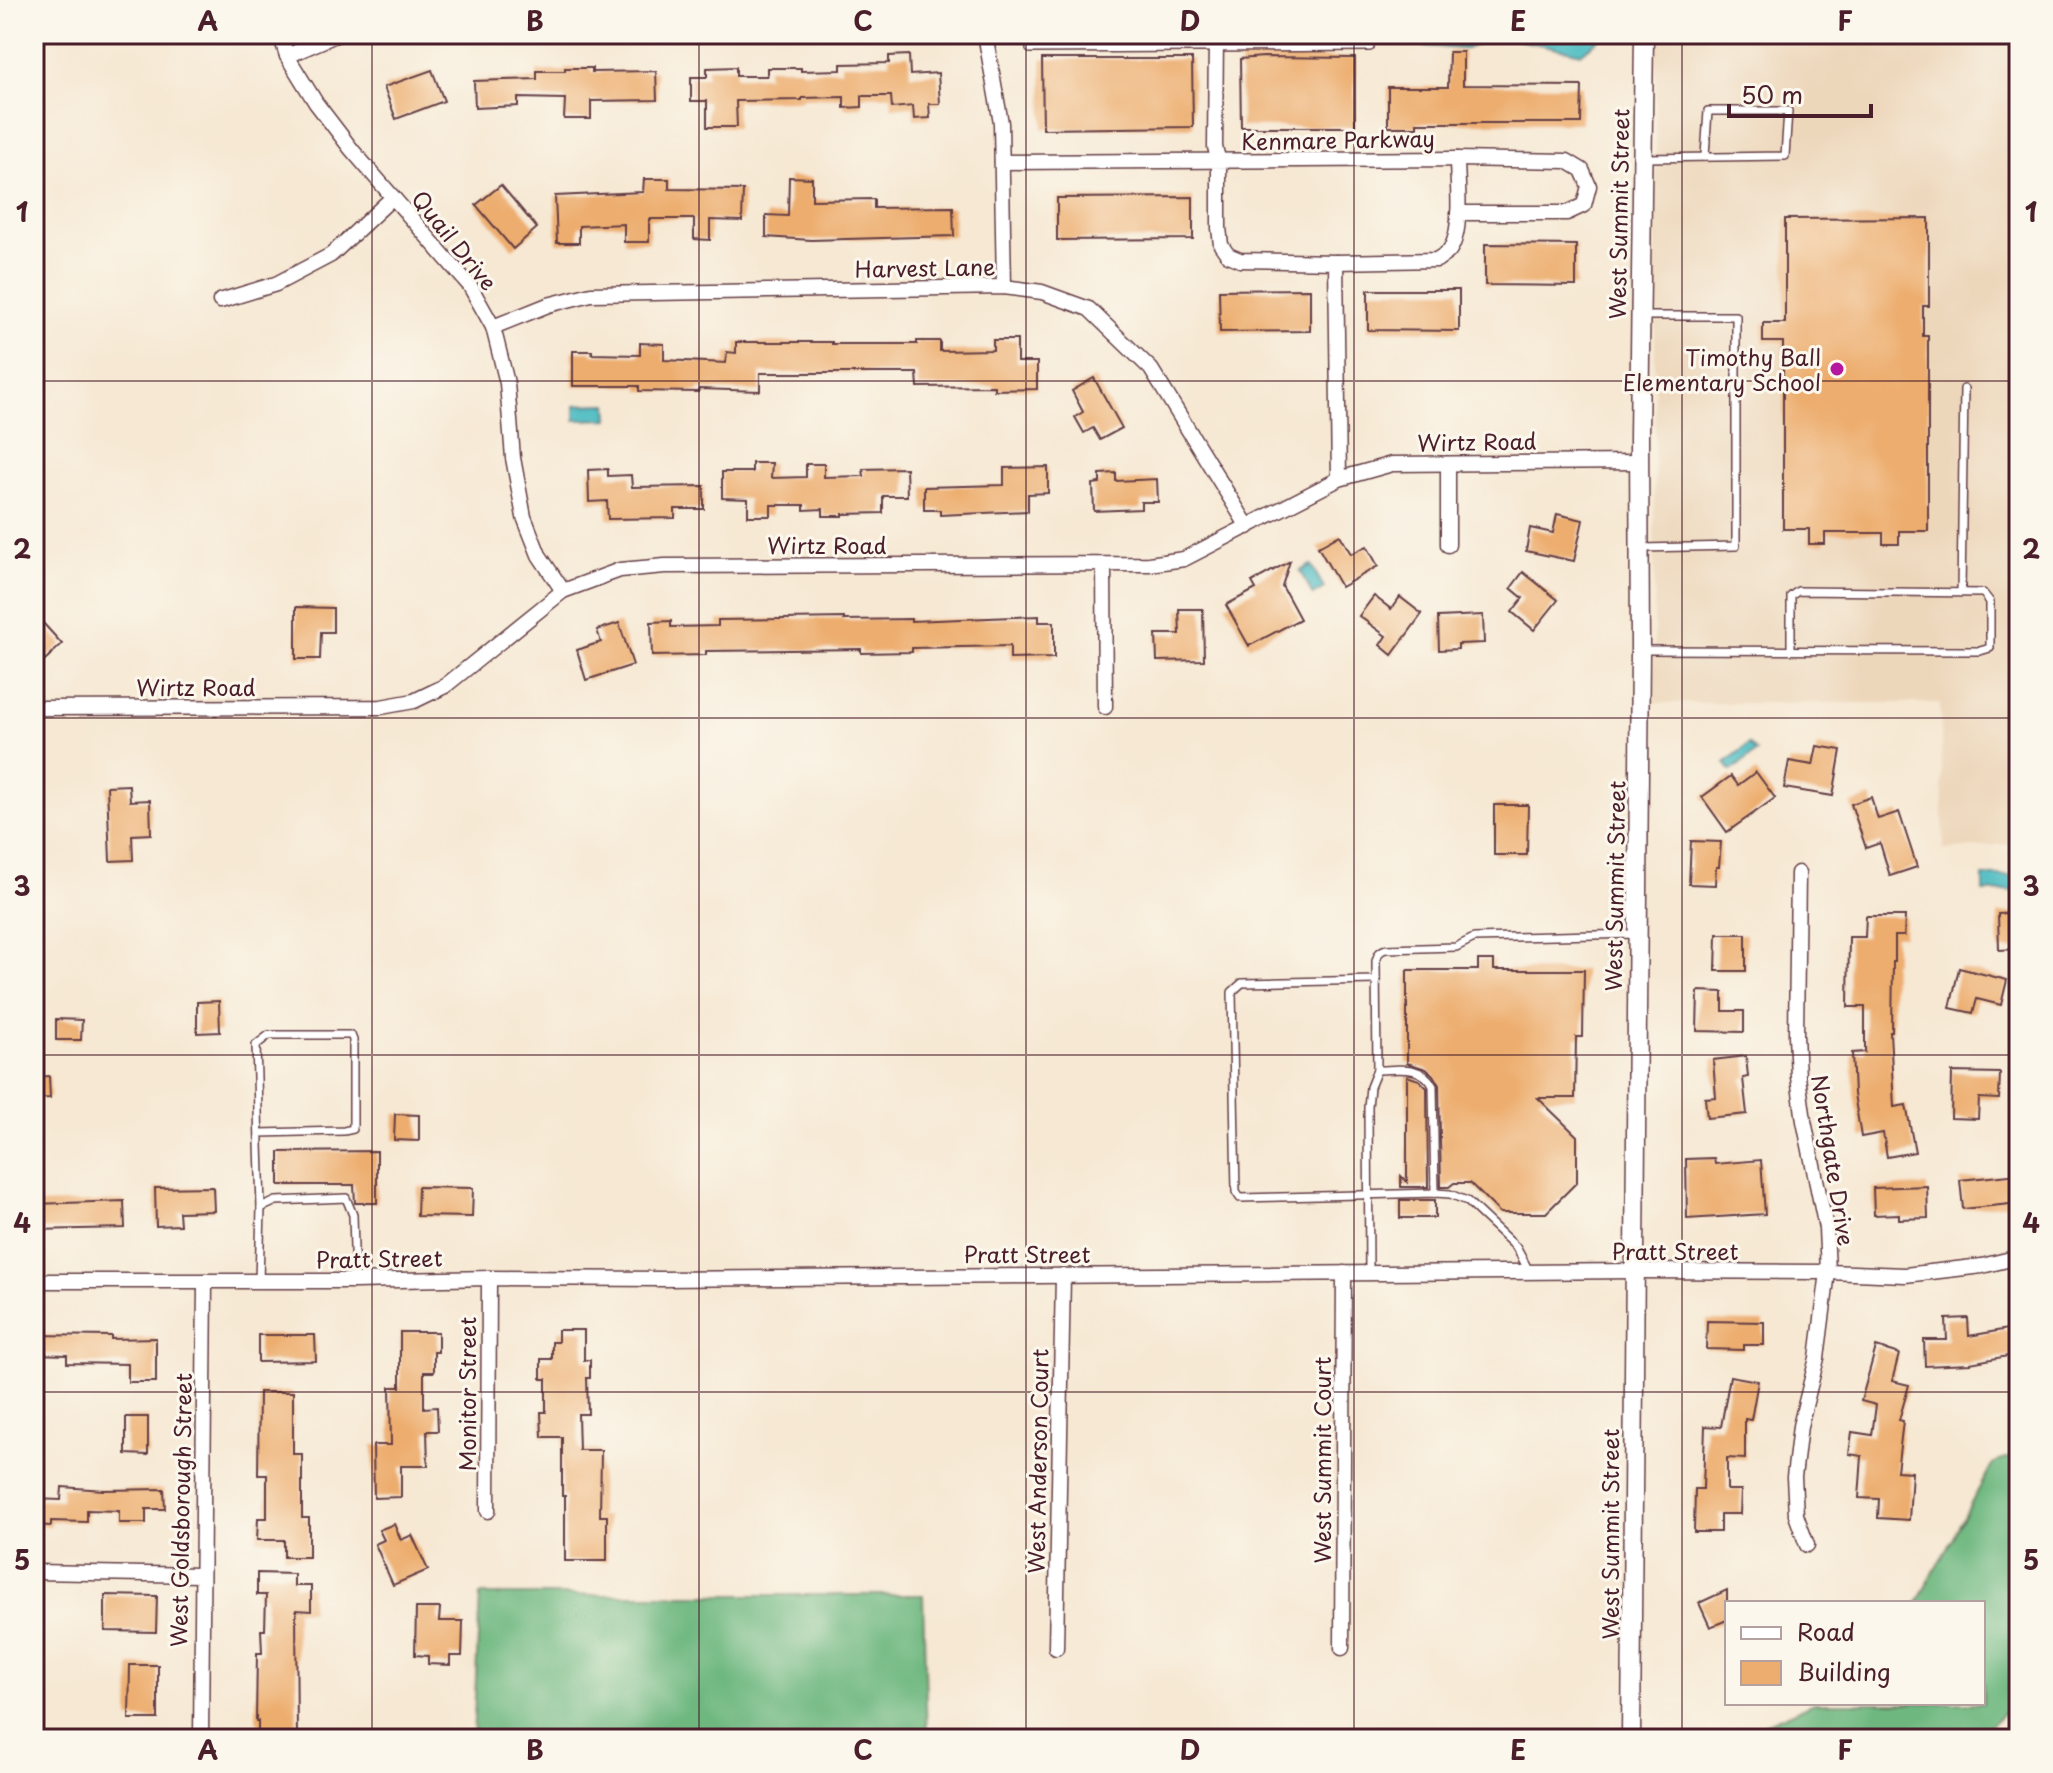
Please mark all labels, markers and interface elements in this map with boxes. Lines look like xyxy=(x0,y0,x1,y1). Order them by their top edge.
text: A xyxy=(198,1,218,40)
text: B xyxy=(526,1,544,40)
text: C xyxy=(853,1,873,40)
text: D xyxy=(1180,1,1200,40)
text: E xyxy=(1510,1,1526,40)
text: F xyxy=(1837,1,1853,40)
scale bar xyxy=(1729,68,1871,118)
text: 50 m xyxy=(1741,76,1803,112)
street label: West Summit Street xyxy=(1600,108,1636,320)
street label: Kenmare Parkway xyxy=(1241,121,1435,157)
street label: Quail Drive xyxy=(404,183,506,297)
text: 1 xyxy=(16,192,28,231)
text: 1 xyxy=(2025,192,2037,231)
street label: Harvest Lane xyxy=(854,249,996,285)
place label: Timothy Ball Elementary School xyxy=(1623,340,1821,398)
marker: Timothy Ball Elementary School xyxy=(1828,360,1846,378)
street label: Wirtz Road xyxy=(1417,423,1537,459)
street label: Wirtz Road xyxy=(767,528,887,561)
text: 2 xyxy=(13,529,31,568)
text: 2 xyxy=(2022,529,2040,568)
street label: Wirtz Road xyxy=(136,670,256,703)
street label: West Summit Street xyxy=(1596,780,1632,992)
text: 3 xyxy=(13,866,31,905)
text: 3 xyxy=(2022,866,2040,905)
street label: Northgate Drive xyxy=(1804,1072,1864,1248)
text: 4 xyxy=(13,1203,31,1242)
text: 4 xyxy=(2022,1203,2040,1242)
street label: Pratt Street xyxy=(1611,1234,1739,1267)
street label: Pratt Street xyxy=(963,1237,1091,1270)
street label: Pratt Street xyxy=(315,1240,443,1276)
street label: Monitor Street xyxy=(450,1317,483,1471)
street label: West Anderson Court xyxy=(1019,1348,1055,1574)
street label: West Summit Court xyxy=(1305,1357,1338,1563)
street label: West Goldsborough Street xyxy=(161,1373,199,1647)
street label: West Summit Street xyxy=(1593,1428,1626,1639)
text: 5 xyxy=(14,1540,30,1579)
text: 5 xyxy=(2023,1540,2039,1579)
legend xyxy=(1725,1601,1985,1705)
text: Road xyxy=(1797,1613,1855,1649)
text: Building xyxy=(1797,1653,1891,1689)
text: A xyxy=(198,1730,218,1769)
text: B xyxy=(526,1730,544,1769)
text: C xyxy=(853,1730,873,1769)
text: D xyxy=(1180,1730,1200,1769)
text: E xyxy=(1510,1730,1526,1769)
text: F xyxy=(1837,1730,1853,1769)

